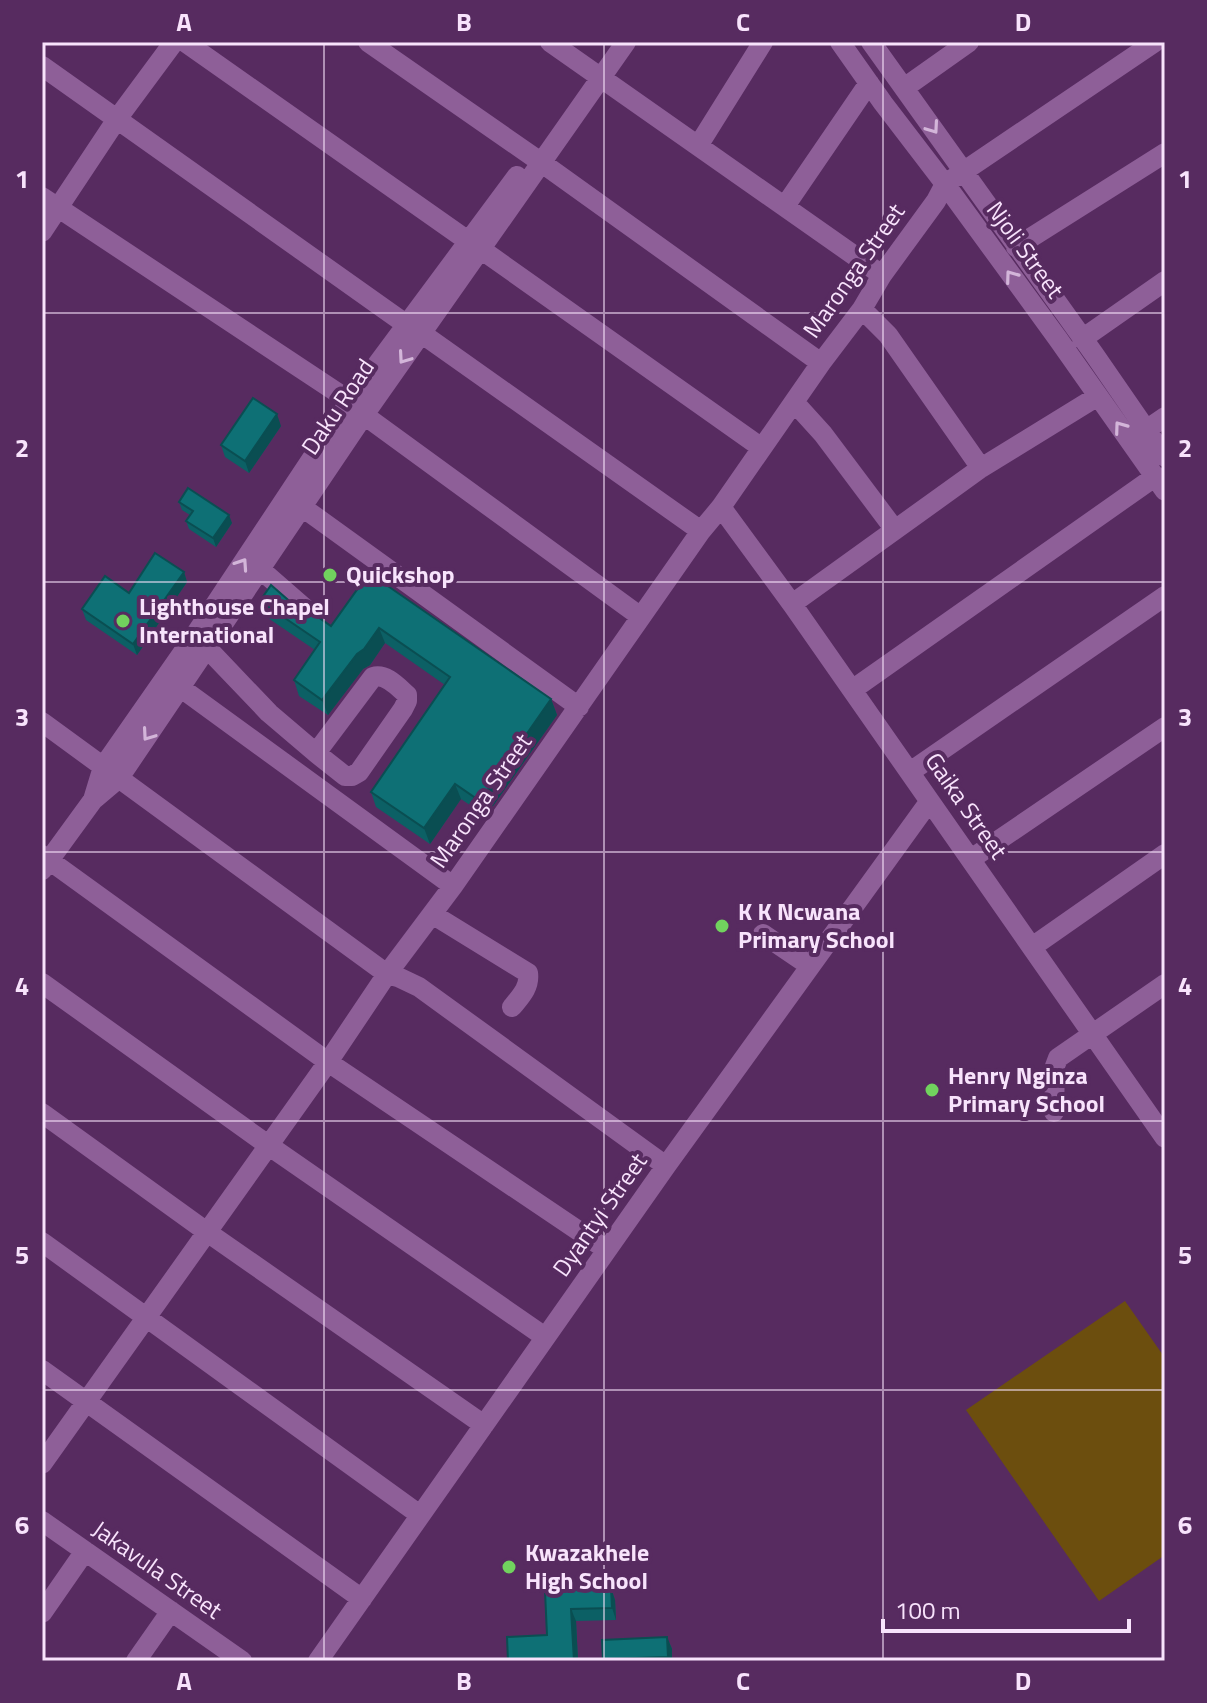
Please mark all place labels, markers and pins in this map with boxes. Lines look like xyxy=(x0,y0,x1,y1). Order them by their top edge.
place label: Quickshop xyxy=(346,556,455,592)
marker: Quickshop xyxy=(321,566,339,584)
place label: Lighthouse Chapel International xyxy=(139,588,330,652)
marker: Lighthouse Chapel International xyxy=(114,612,132,630)
place label: K K Ncwana Primary School xyxy=(738,893,895,957)
marker: K K Ncwana Primary School xyxy=(713,917,731,935)
place label: Henry Nginza Primary School xyxy=(948,1057,1105,1121)
marker: Henry Nginza Primary School xyxy=(923,1081,941,1099)
place label: Kwazakhele High School xyxy=(525,1534,649,1598)
marker: Kwazakhele High School xyxy=(500,1558,518,1576)

